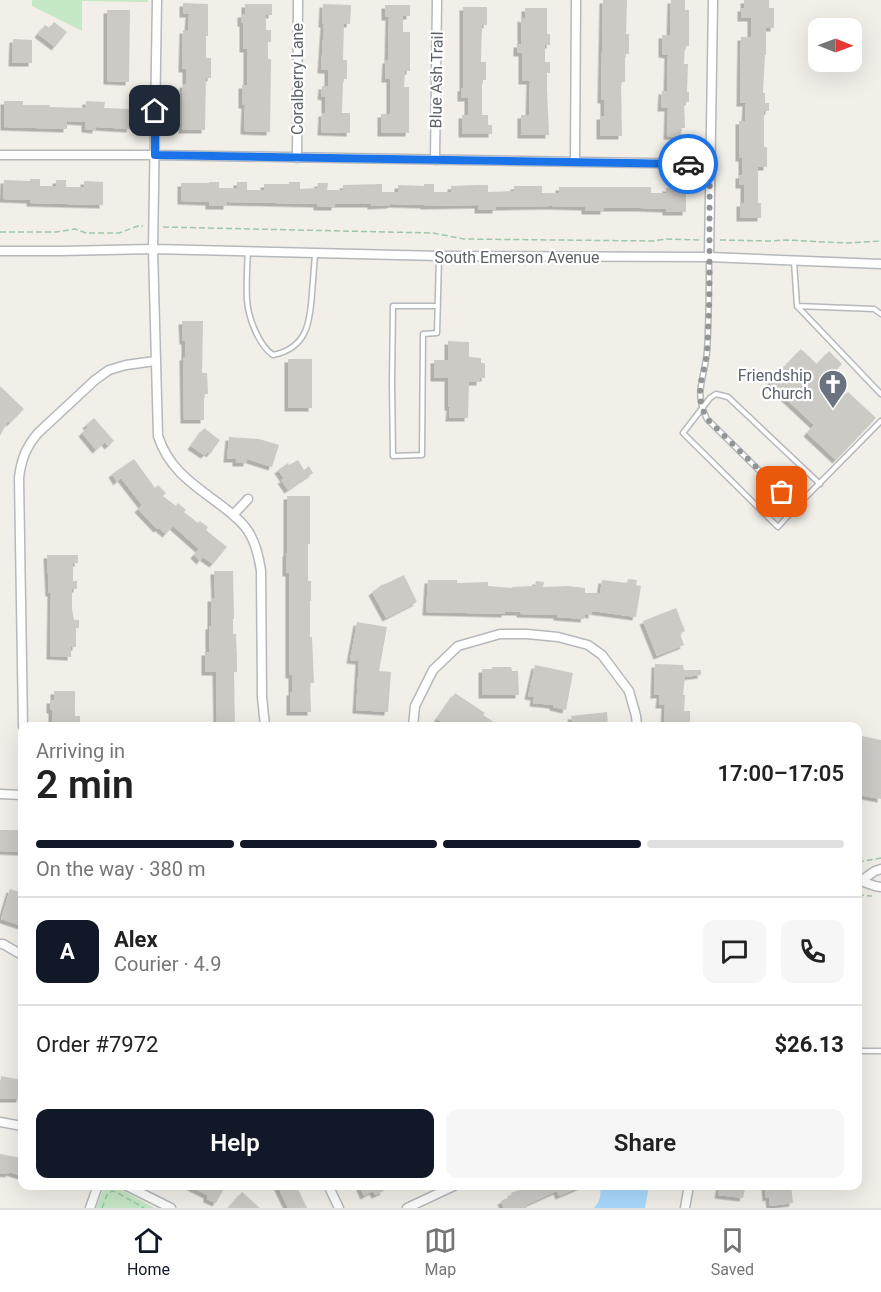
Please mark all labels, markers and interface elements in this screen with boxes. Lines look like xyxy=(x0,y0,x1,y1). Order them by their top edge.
north arrow xyxy=(808,18,862,72)
map controls xyxy=(808,18,862,72)
street label: Coralberry Lane xyxy=(288,23,307,135)
street label: Blue Ash Trail xyxy=(426,31,447,129)
pin xyxy=(129,85,180,136)
icon: home xyxy=(138,94,171,127)
courier xyxy=(658,134,718,194)
icon: car xyxy=(672,148,705,181)
street label: South Emerson Avenue xyxy=(435,248,600,267)
place label: Friendship Church xyxy=(738,366,812,403)
church icon: Friendship Church xyxy=(817,368,849,410)
pin xyxy=(756,466,807,517)
icon: bag xyxy=(765,475,798,508)
text: Arriving in xyxy=(36,739,125,763)
text: 17:00–17:05 xyxy=(717,761,844,786)
text: 2 min xyxy=(36,762,134,808)
text: On the way · 380 m xyxy=(36,857,205,881)
button: chat xyxy=(703,920,766,983)
button: phone xyxy=(781,920,844,983)
text: Alex xyxy=(114,927,158,952)
text: A xyxy=(60,939,75,964)
text: Courier · 4.9 xyxy=(114,952,221,976)
text: Order #7972 xyxy=(36,1032,158,1057)
text: $26.13 xyxy=(775,1032,844,1057)
button: Help xyxy=(36,1109,434,1178)
button: Share xyxy=(446,1109,844,1178)
tab: Home xyxy=(127,1224,170,1279)
tab: Map xyxy=(424,1224,457,1279)
tab: Saved xyxy=(711,1224,754,1279)

